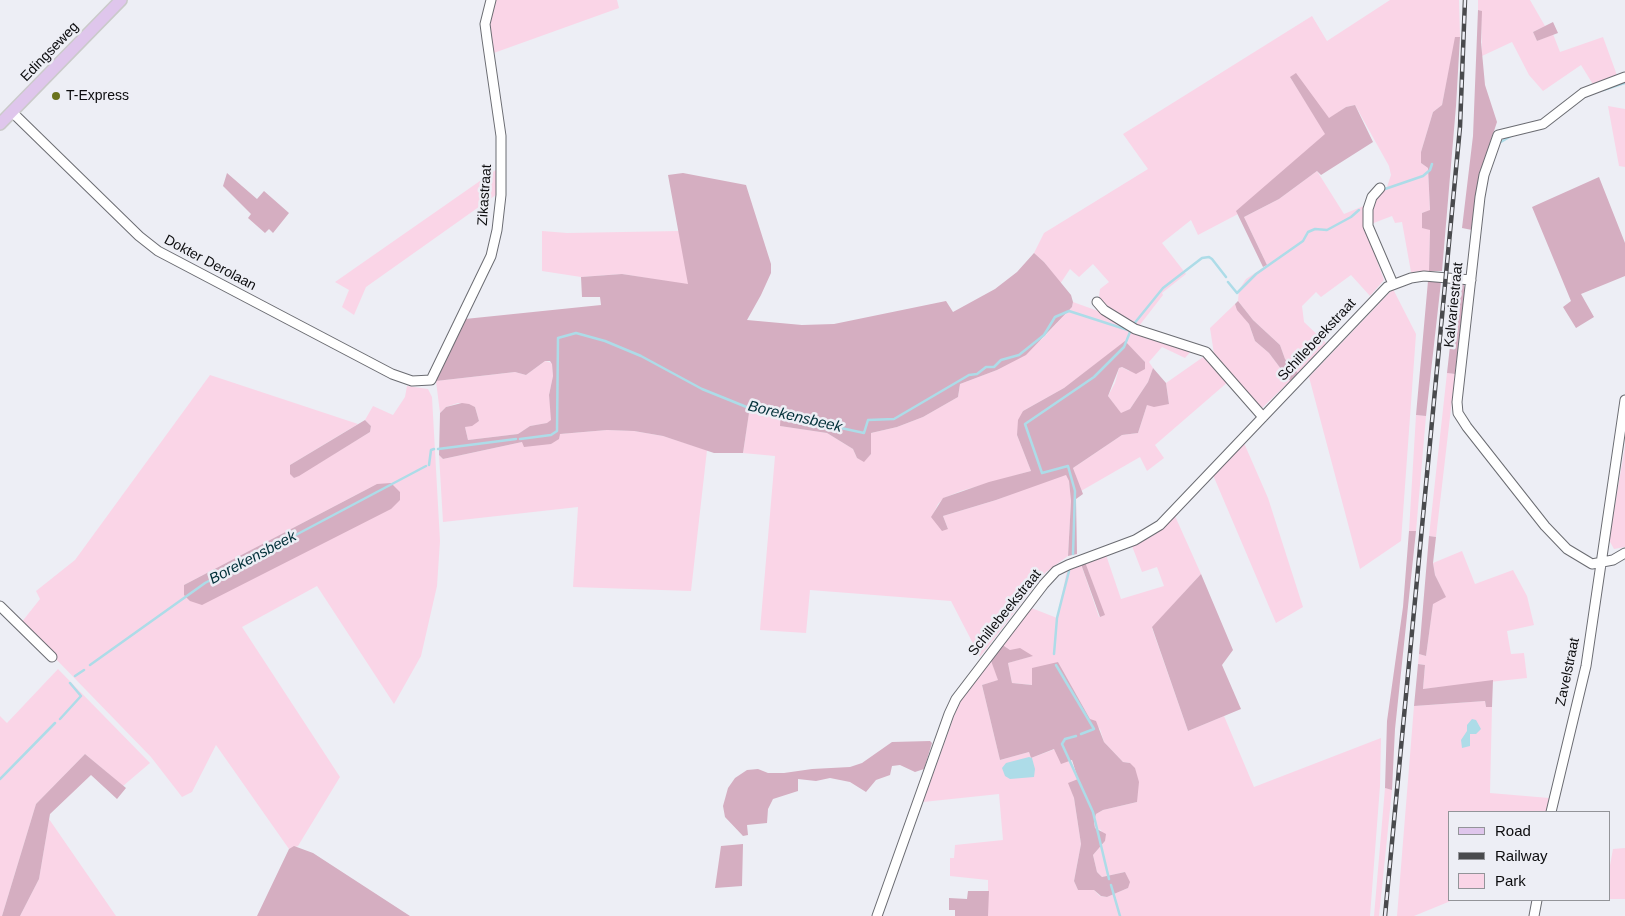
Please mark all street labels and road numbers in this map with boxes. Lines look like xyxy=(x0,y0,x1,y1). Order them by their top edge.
street label: Edingseweg xyxy=(17,19,83,85)
street label: Zikastraat xyxy=(474,164,496,226)
street label: Dokter Derolaan xyxy=(161,232,259,294)
street label: Kalvariestraat xyxy=(1441,262,1467,348)
street label: Schillebeekstraat xyxy=(1275,295,1359,385)
street label: Schillebeekstraat xyxy=(965,566,1045,660)
street label: Zavelstraat xyxy=(1553,636,1583,708)

